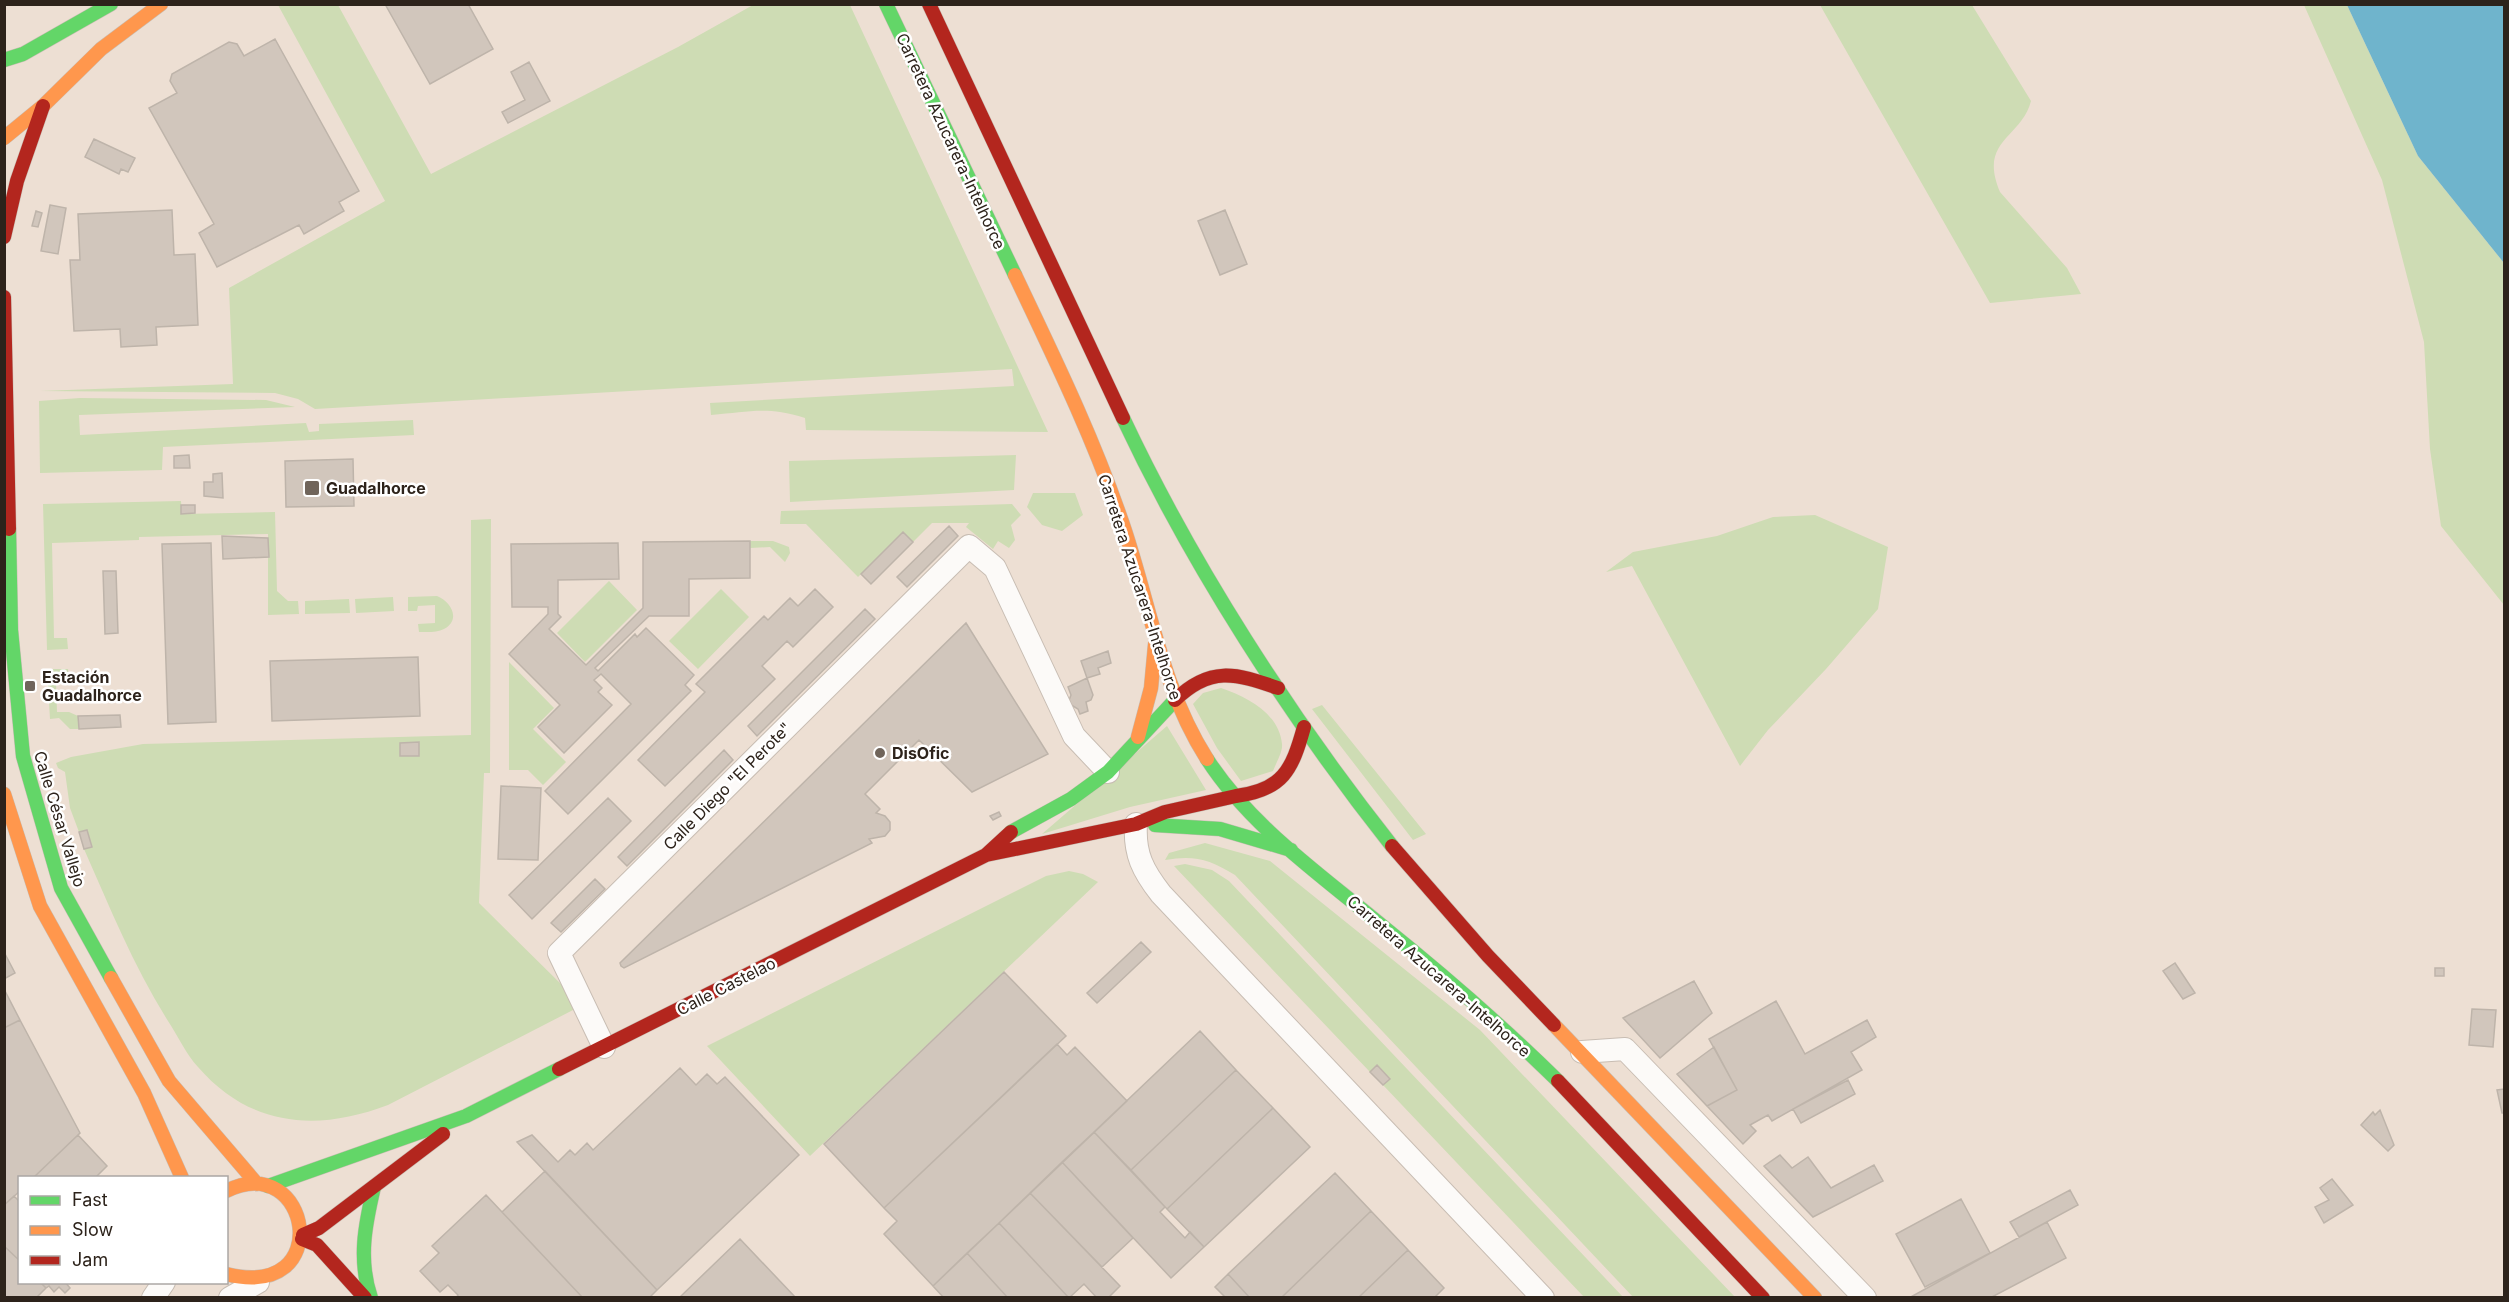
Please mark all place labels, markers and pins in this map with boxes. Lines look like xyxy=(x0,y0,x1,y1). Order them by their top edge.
place label: Guadalhorce xyxy=(326,478,426,498)
marker: Guadalhorce xyxy=(303,479,321,497)
place label: Estación Guadalhorce xyxy=(42,667,142,705)
marker: Estación Guadalhorce xyxy=(23,679,37,693)
place label: DisOfic xyxy=(892,743,949,763)
marker: DisOfic xyxy=(873,746,887,760)

